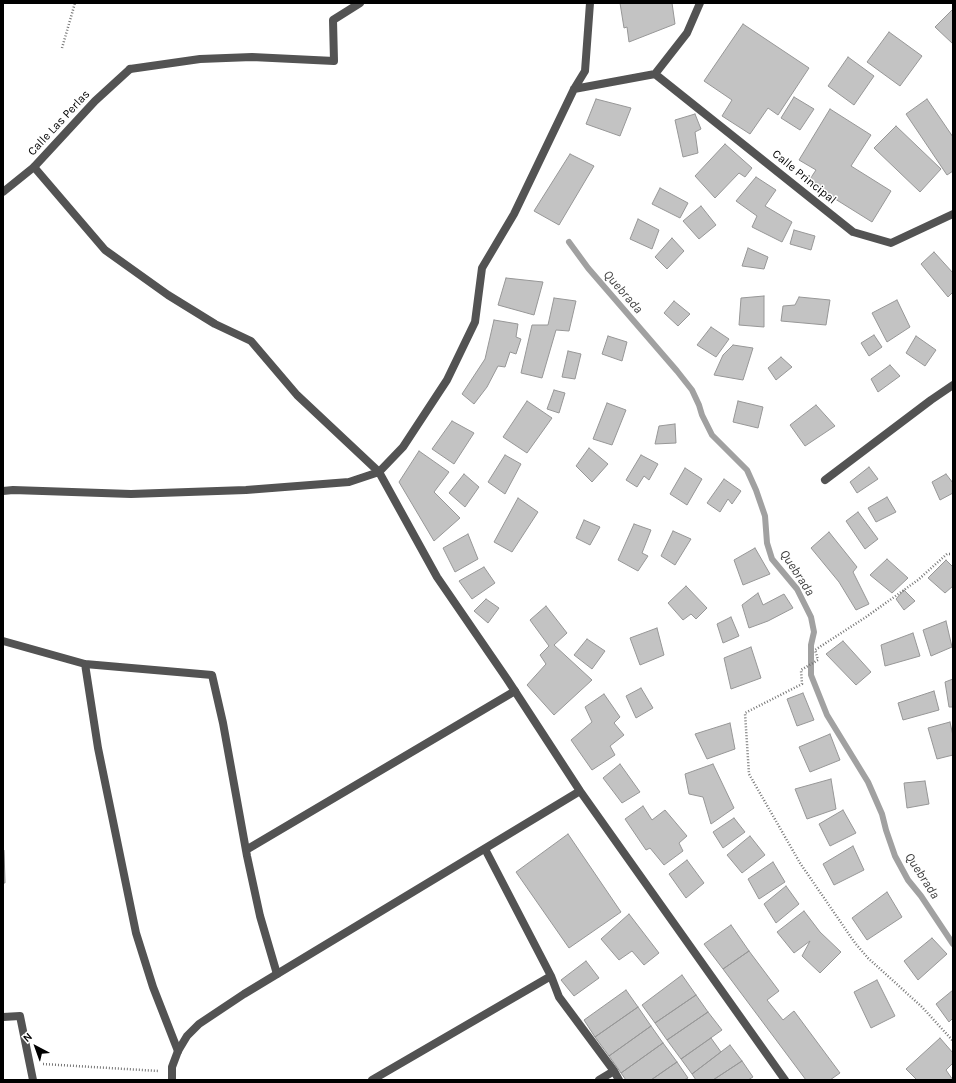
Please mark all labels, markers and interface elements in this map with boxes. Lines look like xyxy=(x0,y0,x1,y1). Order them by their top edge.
street label: Calle Las Perlas xyxy=(25,87,93,159)
street label: Calle Principal xyxy=(769,147,839,207)
water label: Quebrada xyxy=(600,267,646,317)
water label: Quebrada xyxy=(776,547,818,599)
water label: Quebrada xyxy=(901,850,943,902)
north arrow xyxy=(16,1027,56,1067)
text: N xyxy=(21,1030,35,1045)

